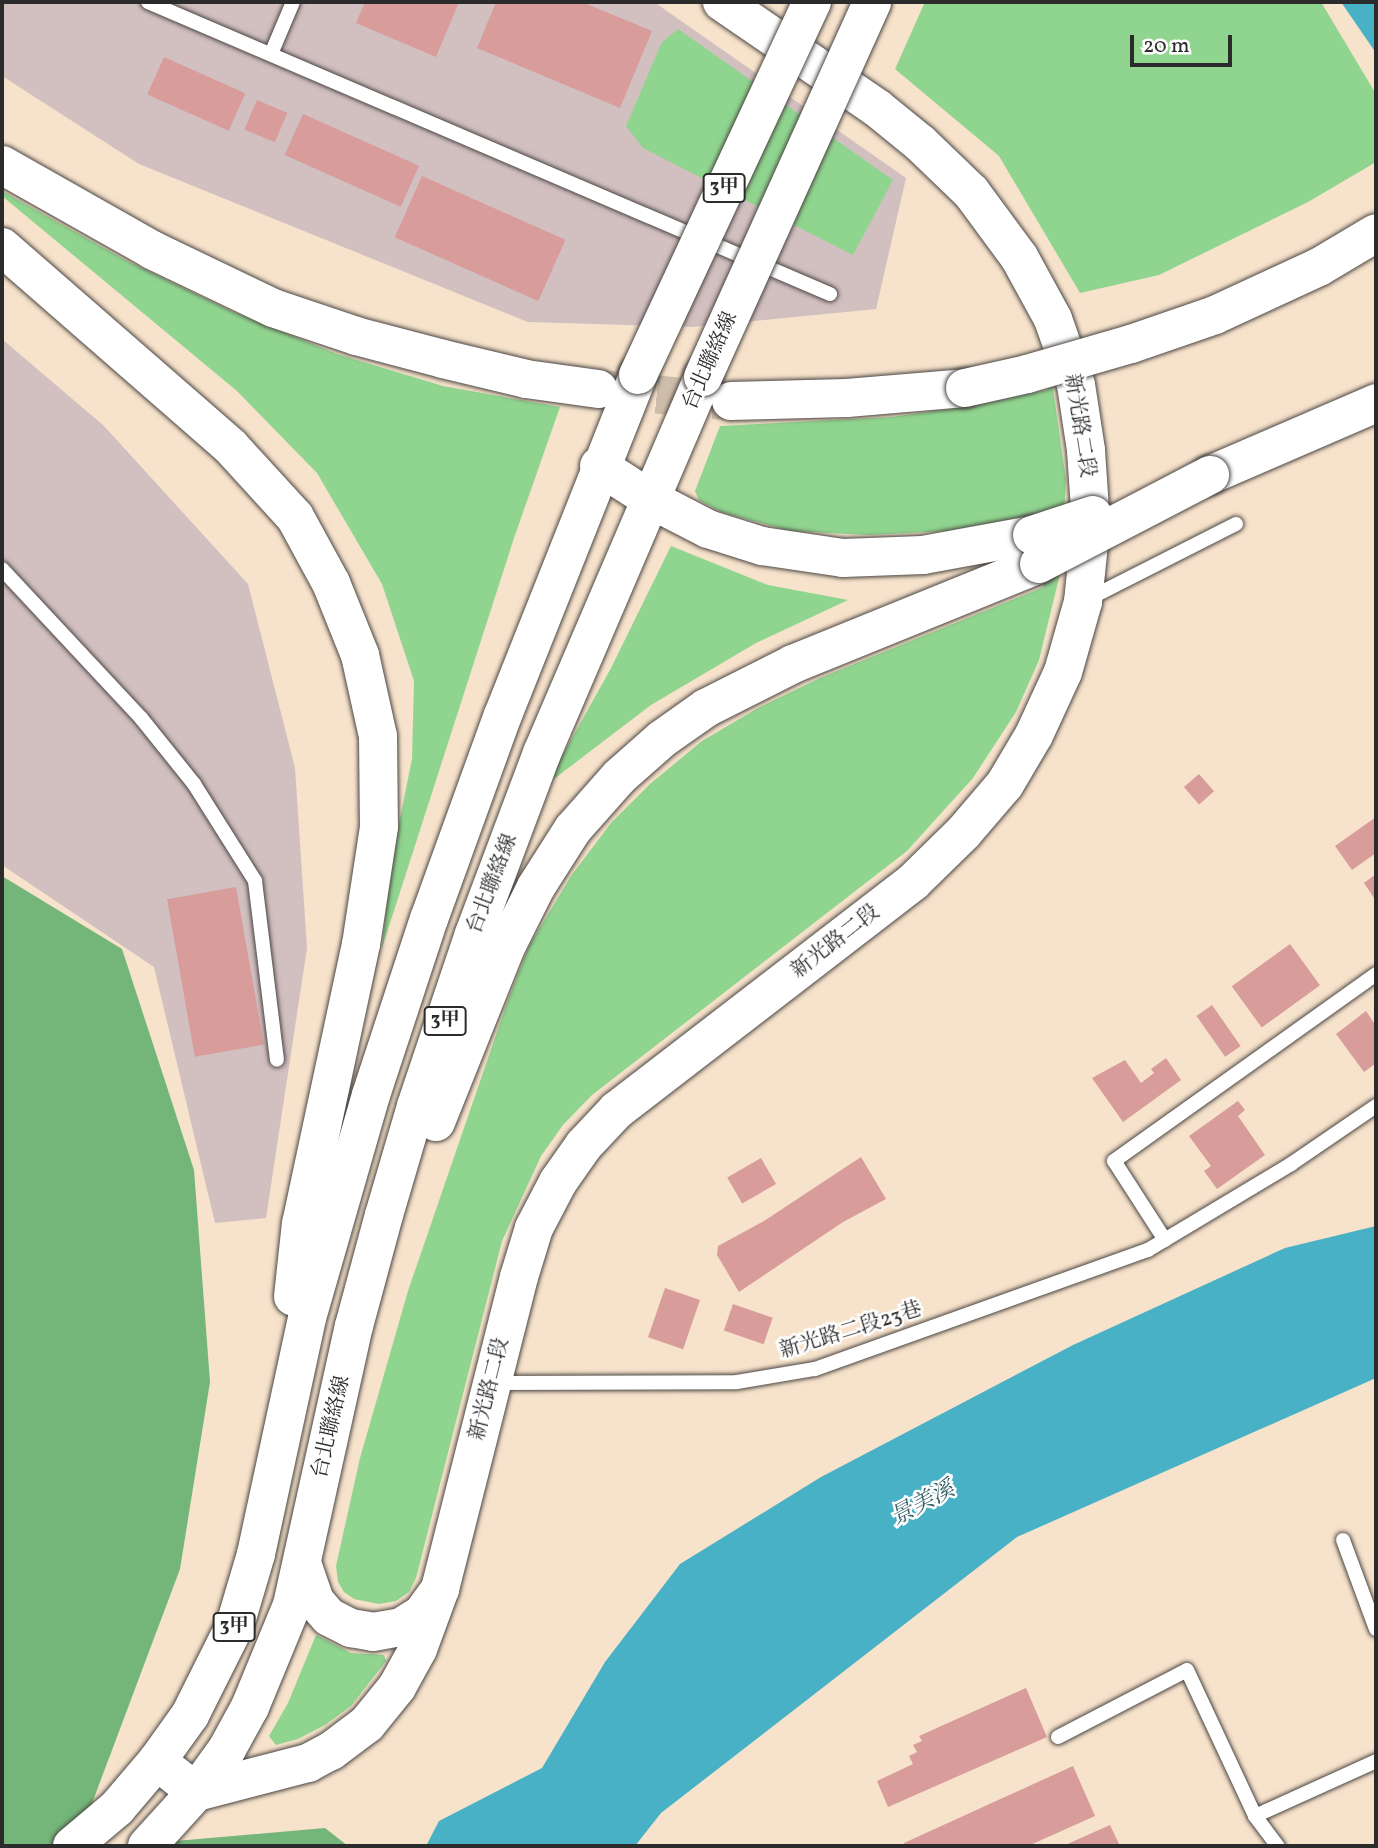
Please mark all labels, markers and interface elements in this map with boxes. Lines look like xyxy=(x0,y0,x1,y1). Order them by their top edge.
scale bar xyxy=(1133,21,1234,65)
text: 20 m xyxy=(1143,32,1189,61)
road number: 3甲 xyxy=(701,172,747,204)
street label: 台北聯絡線 xyxy=(678,308,744,414)
street label: 新光路二段 xyxy=(1058,372,1100,480)
street label: 台北聯絡線 xyxy=(462,830,524,938)
street label: 新光路二段 xyxy=(787,900,885,984)
road number: 3甲 xyxy=(422,1006,468,1036)
street label: 新光路二段23巷 xyxy=(777,1297,925,1365)
street label: 新光路二段 xyxy=(465,1335,515,1443)
street label: 台北聯絡線 xyxy=(308,1373,356,1481)
water label: 景美溪 xyxy=(886,1476,960,1532)
road number: 3甲 xyxy=(211,1611,257,1642)

